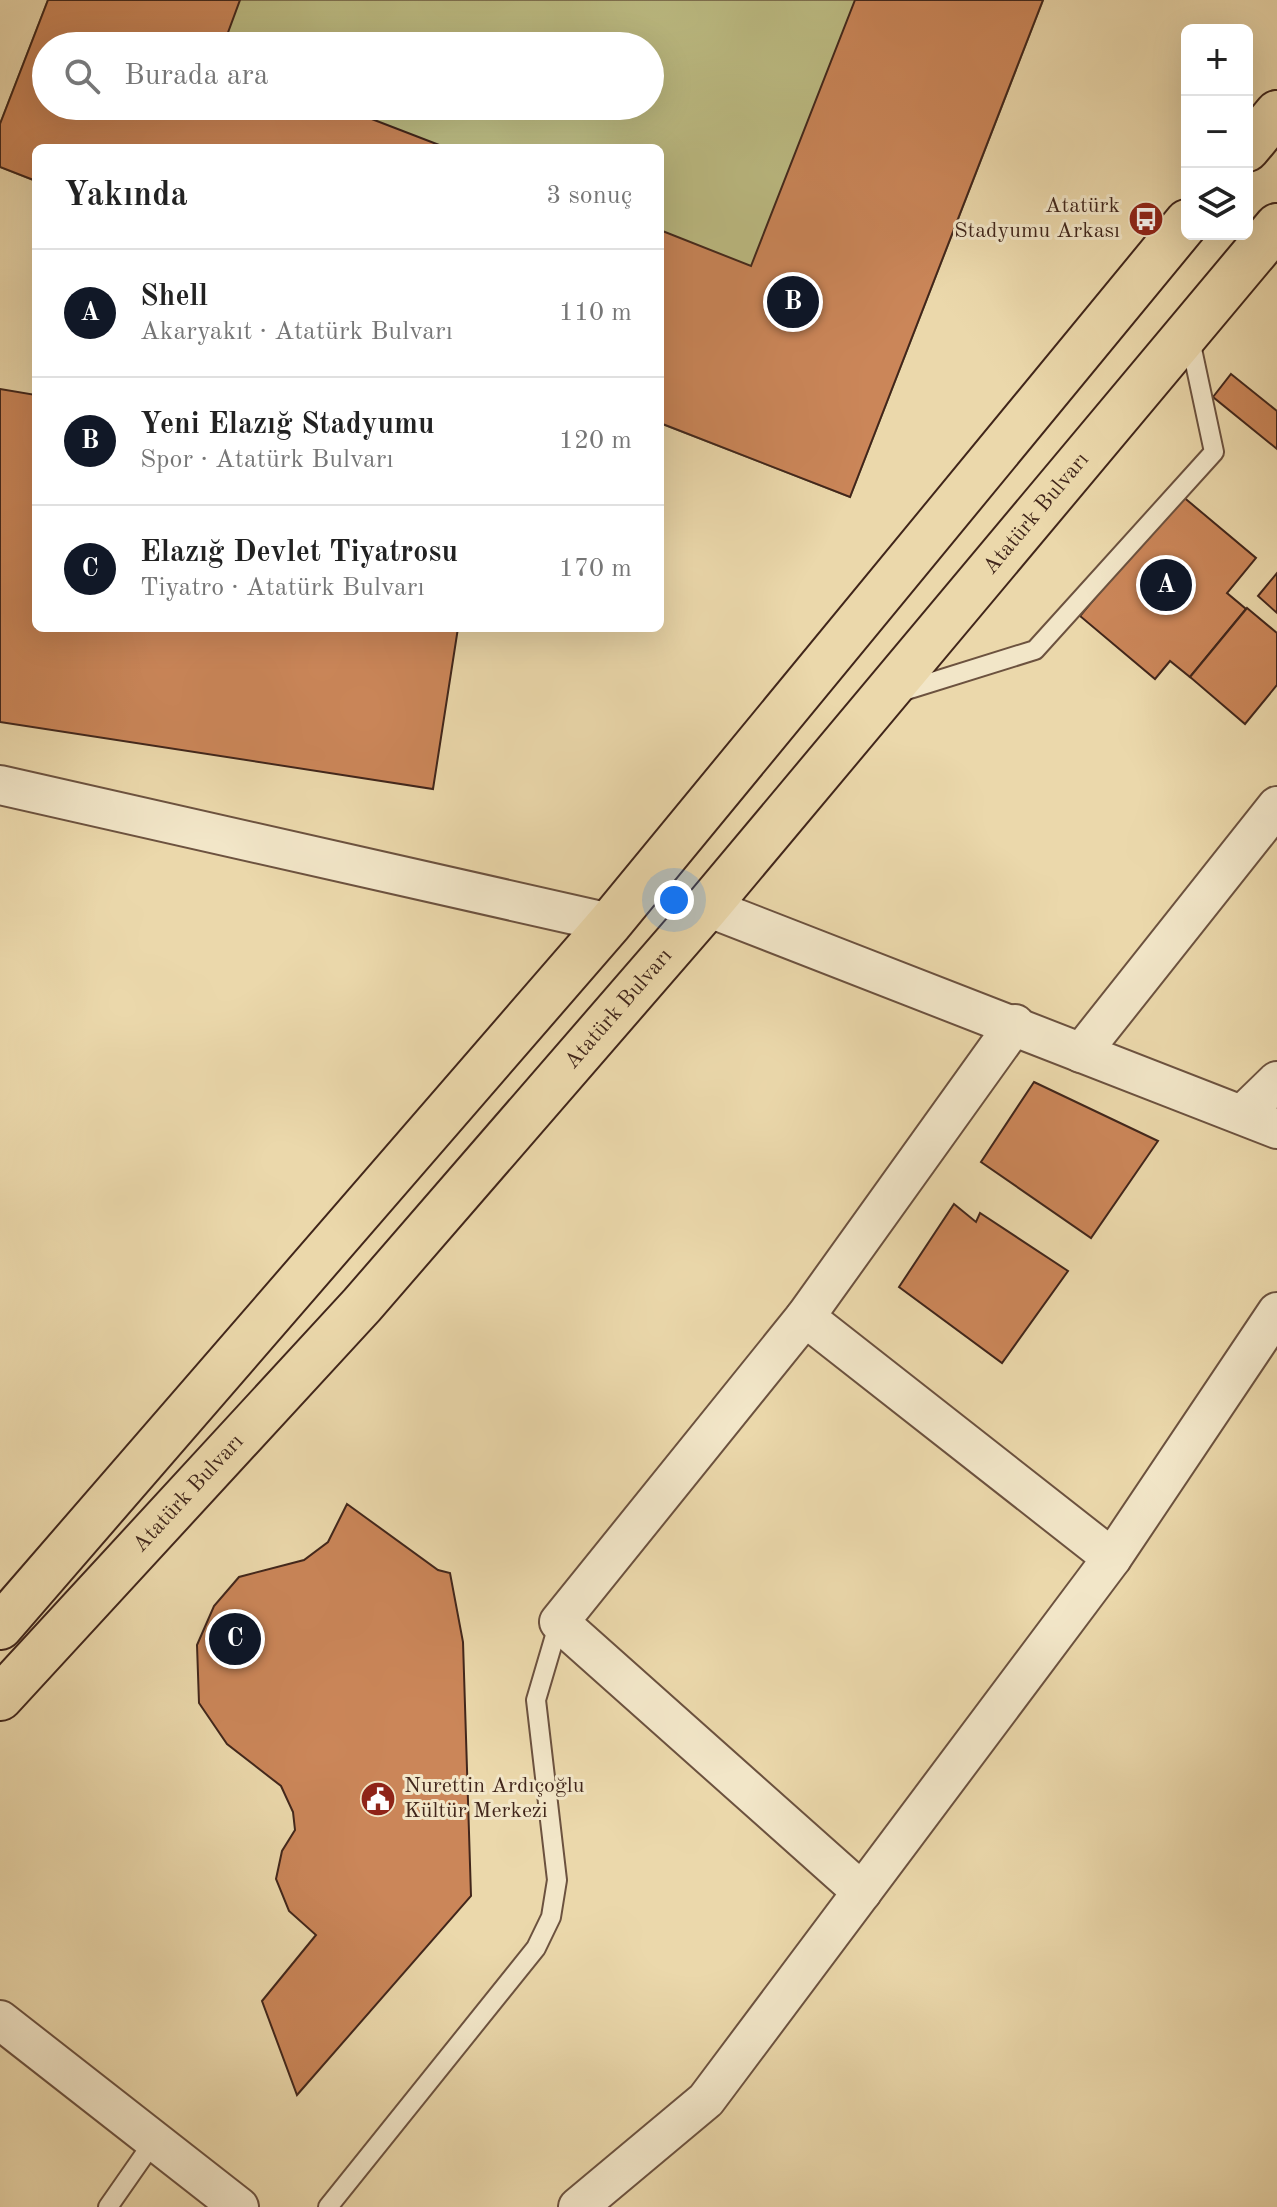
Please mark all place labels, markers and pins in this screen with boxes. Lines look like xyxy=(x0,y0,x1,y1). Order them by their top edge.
place label: Atatürk Stadyumu Arkası xyxy=(954,195,1120,242)
bus stop icon: Atatürk Stadyumu Arkası xyxy=(1127,200,1165,238)
pin: B xyxy=(767,272,819,332)
pin: A xyxy=(1140,555,1192,615)
pin: C xyxy=(209,1609,261,1669)
place label: Nurettin Ardıçoğlu Kültür Merkezi xyxy=(404,1775,585,1822)
public building icon: Nurettin Ardıçoğlu Kültür Merkezi xyxy=(359,1780,397,1818)

